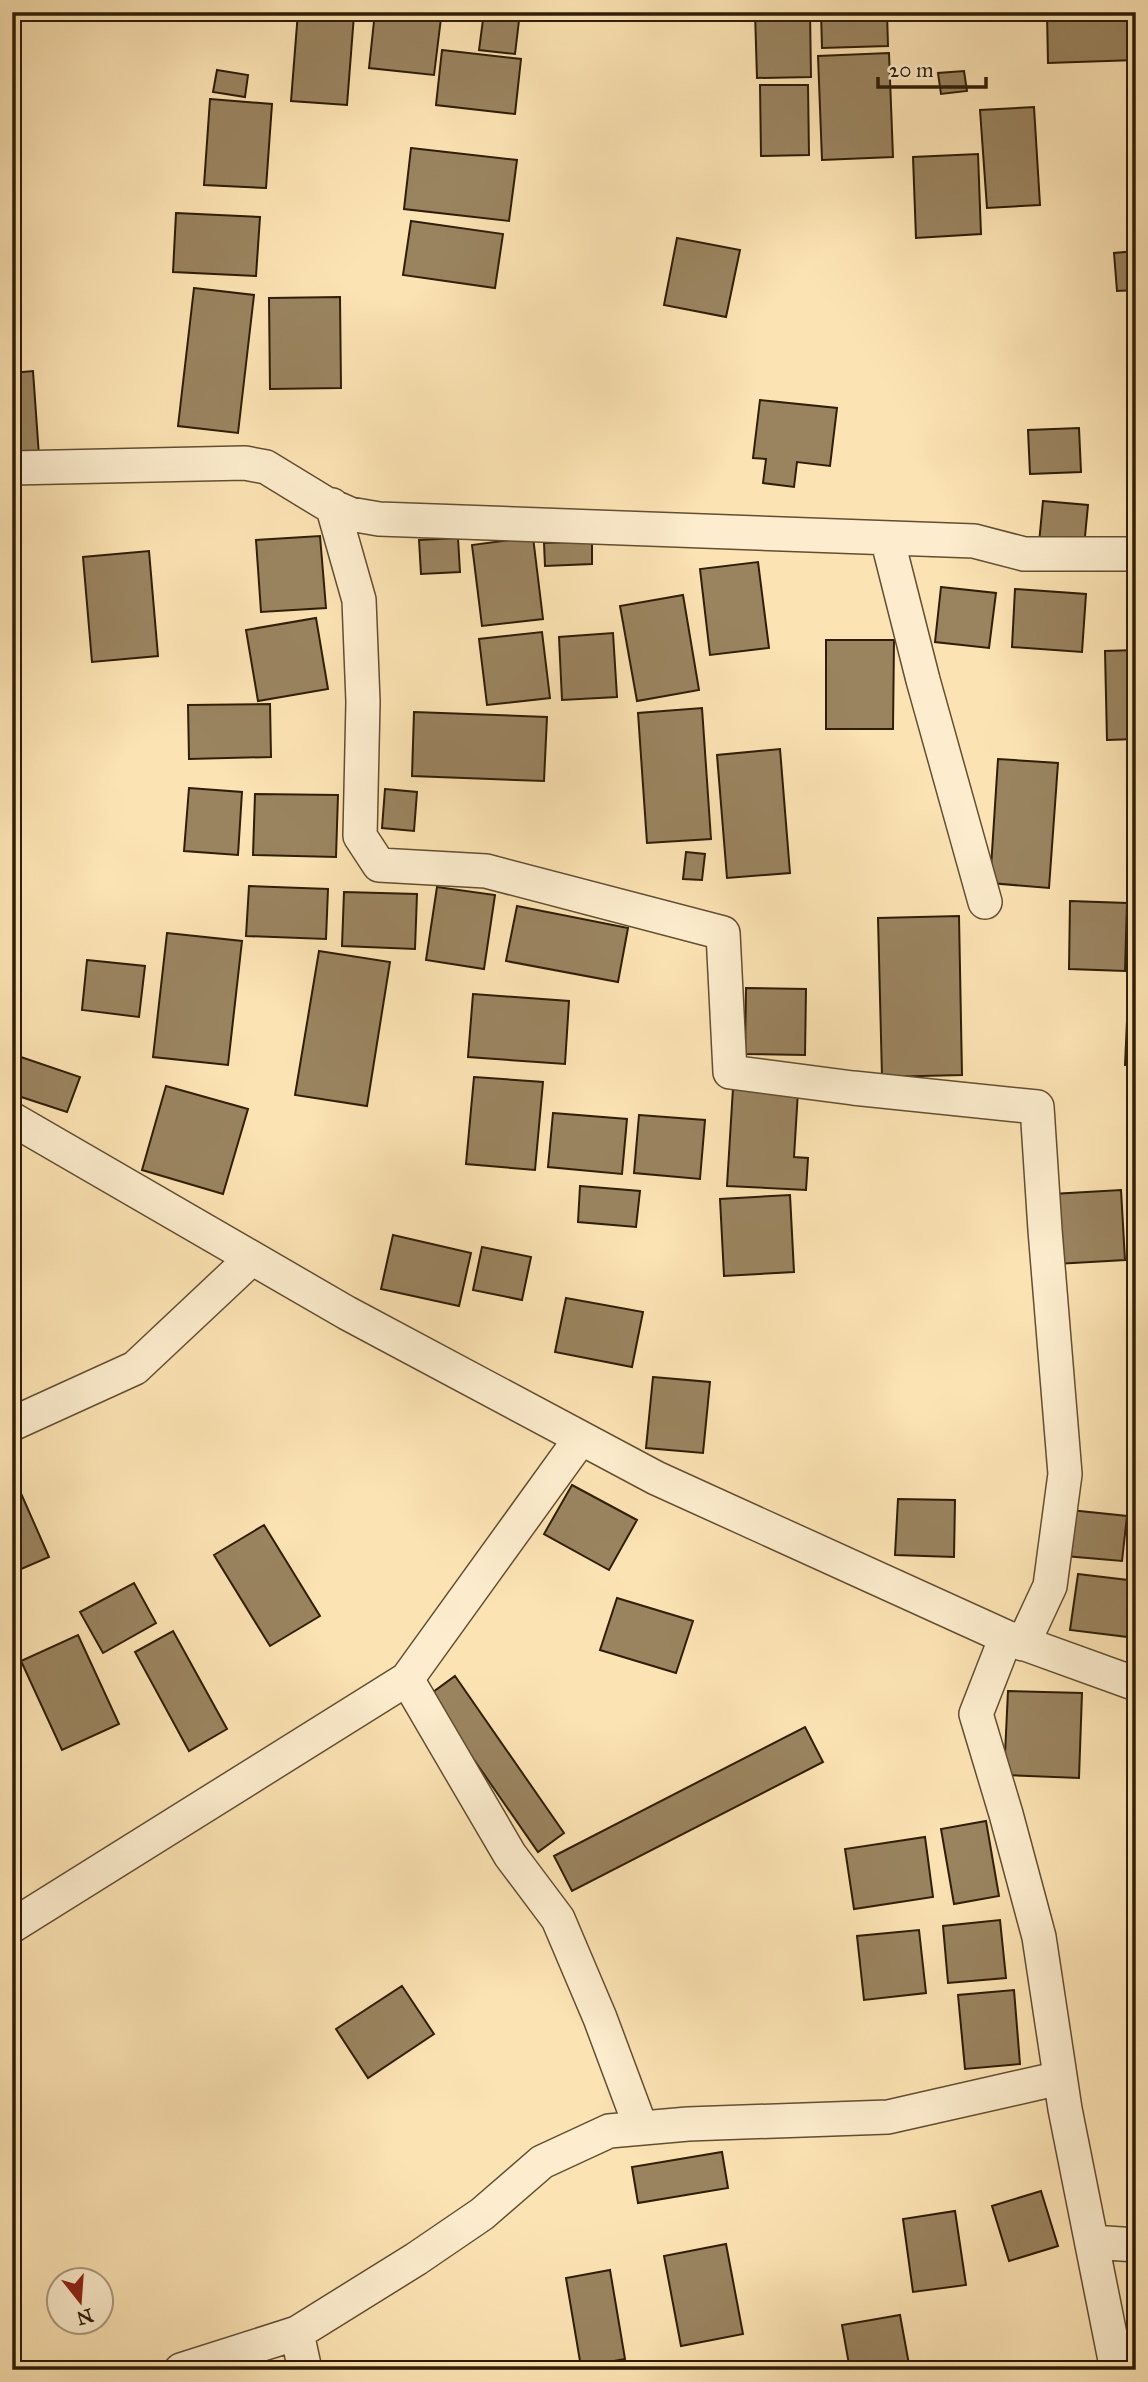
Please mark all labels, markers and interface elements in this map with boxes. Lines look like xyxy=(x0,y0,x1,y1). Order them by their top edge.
scale bar xyxy=(878,46,987,90)
text: 20 m xyxy=(889,57,934,83)
north arrow xyxy=(46,2266,116,2336)
text: N xyxy=(74,2303,96,2330)

